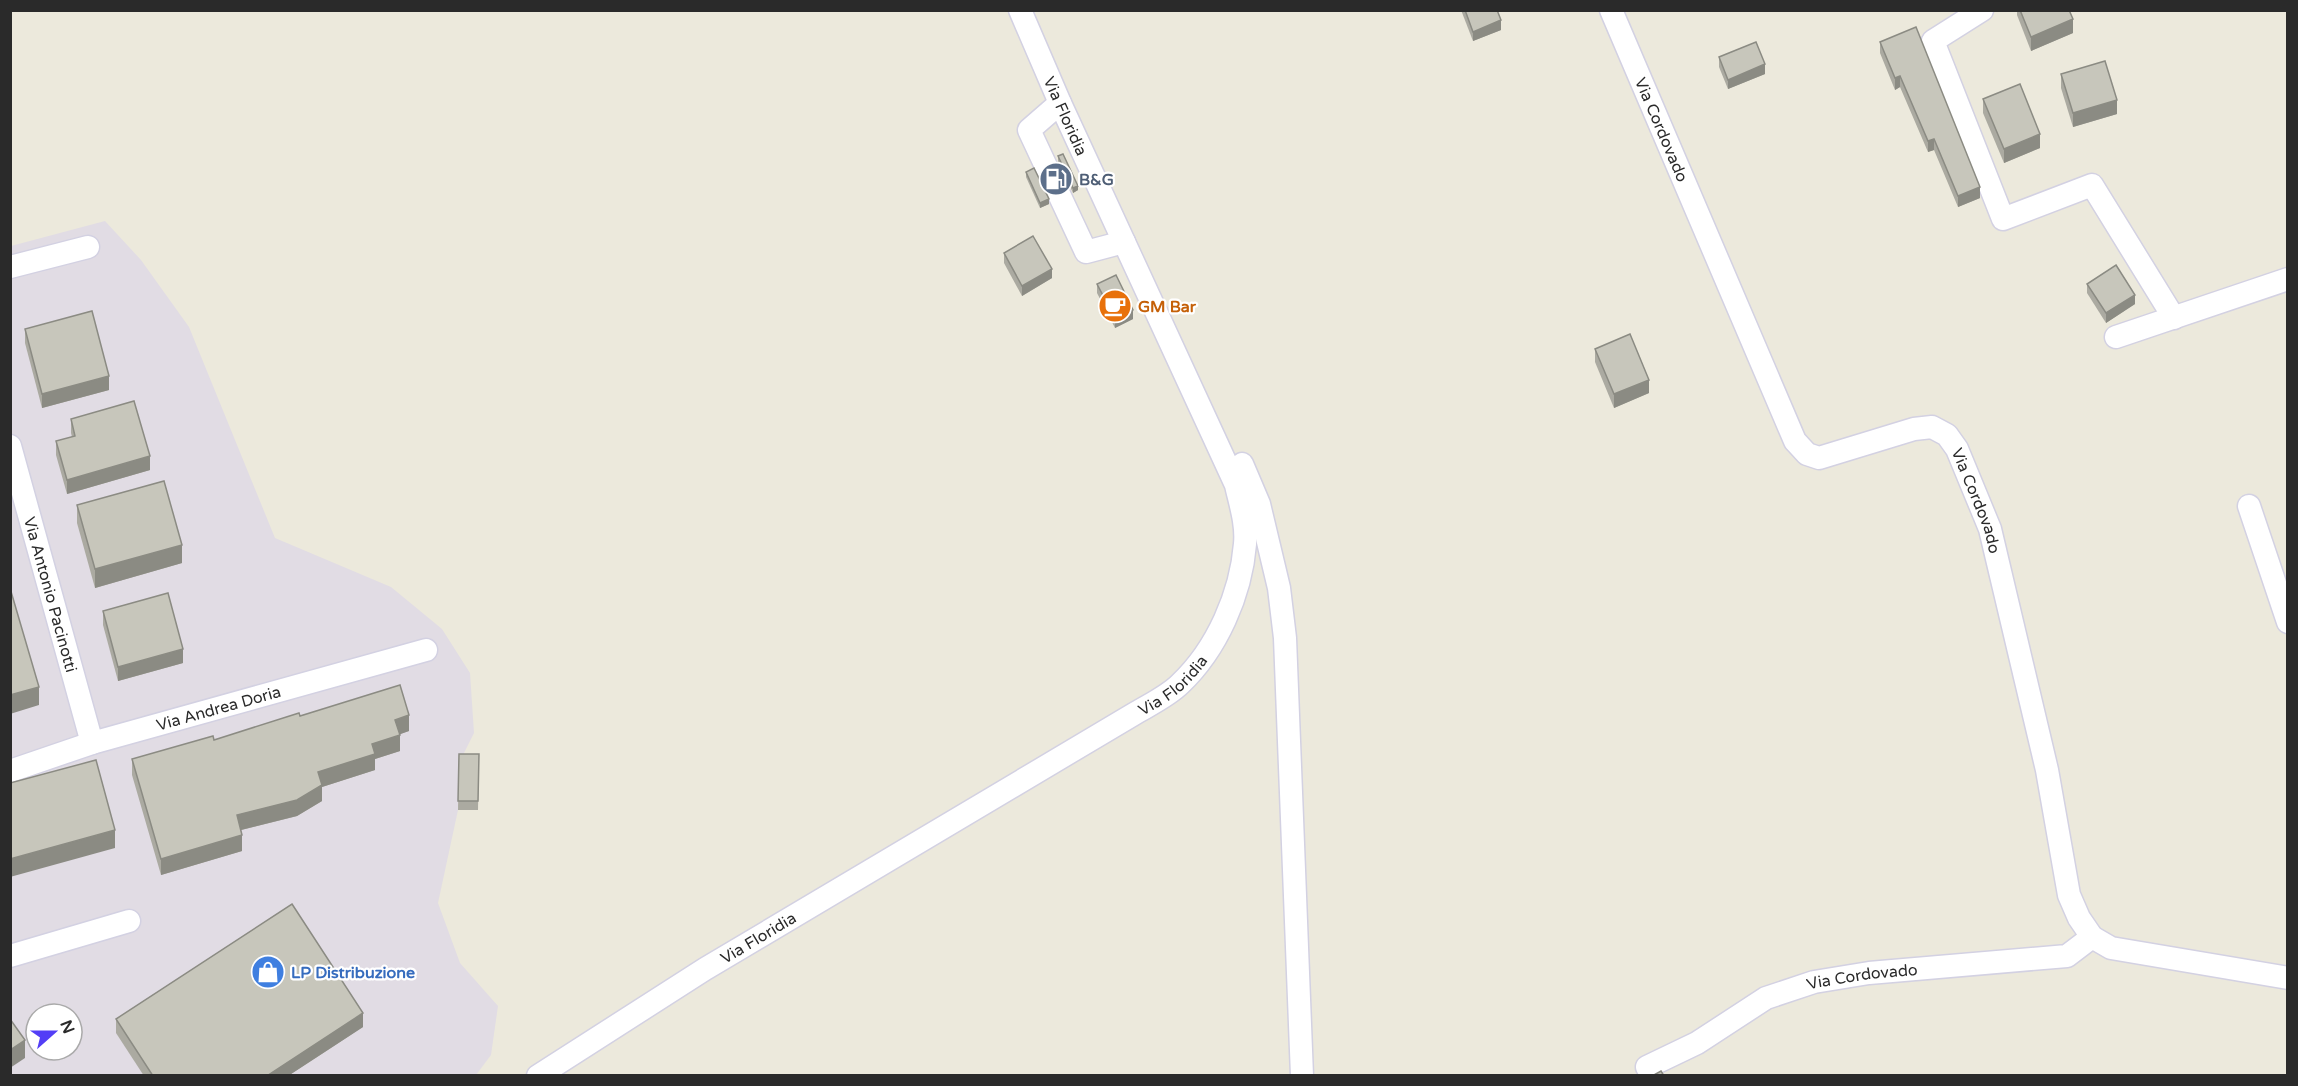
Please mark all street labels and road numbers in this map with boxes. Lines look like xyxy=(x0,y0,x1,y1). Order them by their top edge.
street label: Via Floridia xyxy=(1039,74,1091,159)
street label: Via Cordovado xyxy=(1630,75,1692,185)
street label: Via Cordovado xyxy=(1947,445,2004,556)
street label: Via Antonio Pacinotti xyxy=(19,515,81,675)
street label: Via Floridia xyxy=(1135,652,1212,720)
street label: Via Andrea Doria xyxy=(154,682,283,736)
street label: Via Floridia xyxy=(717,908,800,969)
street label: Via Cordovado xyxy=(1804,960,1918,995)

